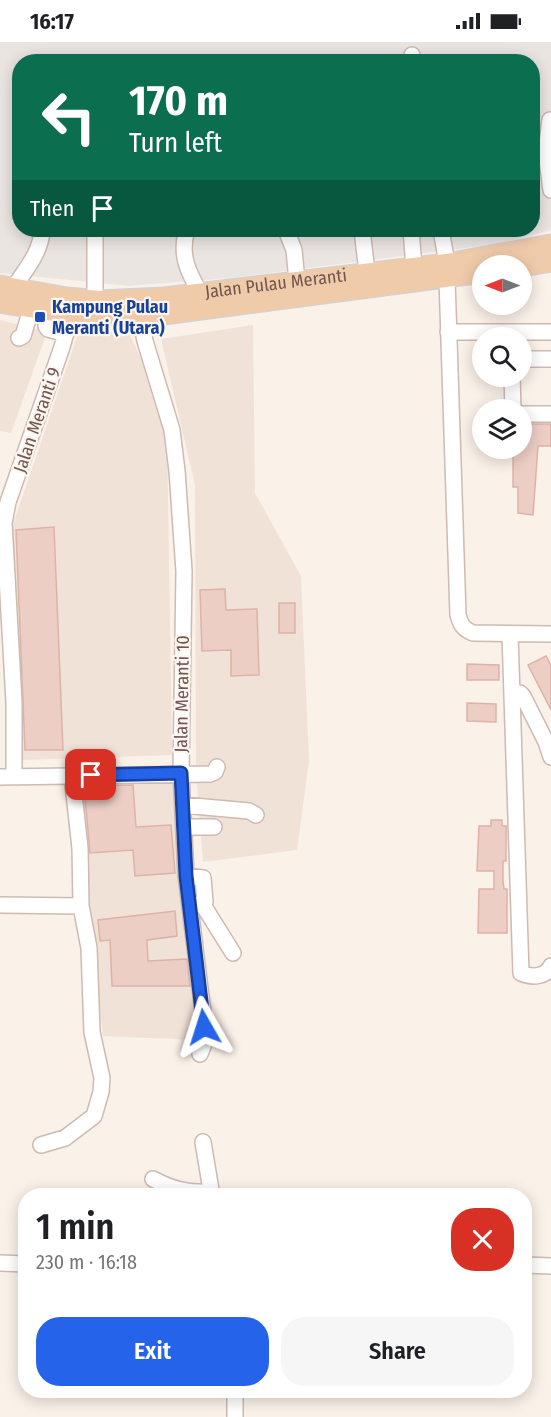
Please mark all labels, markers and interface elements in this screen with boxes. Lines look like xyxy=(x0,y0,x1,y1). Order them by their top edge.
text: 16:17 xyxy=(30,8,74,35)
text: 170 m xyxy=(129,76,228,126)
icon: left xyxy=(30,78,108,156)
text: Turn left xyxy=(129,127,222,159)
icon: arrive xyxy=(86,192,119,225)
text: Then xyxy=(30,195,74,222)
north arrow xyxy=(472,255,532,315)
map controls xyxy=(472,255,532,459)
street label: Jalan Pulau Meranti xyxy=(204,264,348,303)
place label: Kampung Pulau Meranti (Utara) xyxy=(52,296,168,339)
marker: Kampung Pulau Meranti (Utara) xyxy=(33,310,47,324)
button: search xyxy=(472,327,532,387)
street label: Jalan Meranti 9 xyxy=(9,364,65,476)
button: layers xyxy=(472,399,532,459)
street label: Jalan Meranti 10 xyxy=(170,635,194,753)
pin xyxy=(65,749,116,800)
icon: arrive xyxy=(74,758,107,791)
position arrow xyxy=(172,995,236,1059)
text: 1 min xyxy=(36,1205,114,1249)
button: close xyxy=(451,1208,514,1271)
text: 230 m · 16:18 xyxy=(36,1250,137,1274)
button: Exit xyxy=(36,1317,269,1386)
button: Share xyxy=(281,1317,514,1386)

